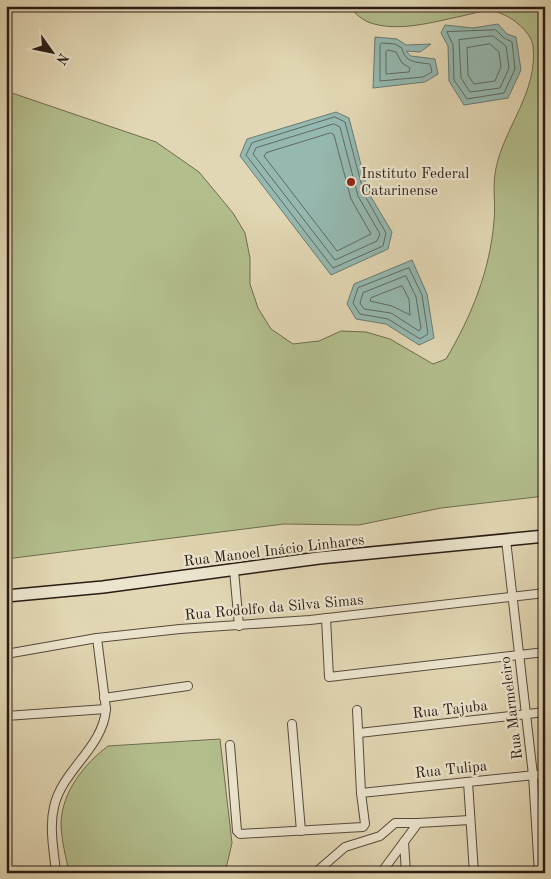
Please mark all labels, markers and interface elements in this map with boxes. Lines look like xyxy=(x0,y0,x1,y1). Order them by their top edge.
north arrow xyxy=(28,28,78,78)
text: N xyxy=(53,50,71,67)
place label: Instituto Federal Catarinense xyxy=(361,167,469,199)
marker: Instituto Federal Catarinense xyxy=(345,176,357,188)
street label: Rua Manoel Inácio Linhares xyxy=(183,533,365,570)
street label: Rua Rodolfo da Silva Simas xyxy=(184,593,364,624)
street label: Rua Marmeleiro xyxy=(499,655,526,760)
street label: Rua Tajuba xyxy=(412,699,489,722)
street label: Rua Tulipa xyxy=(414,759,489,782)

